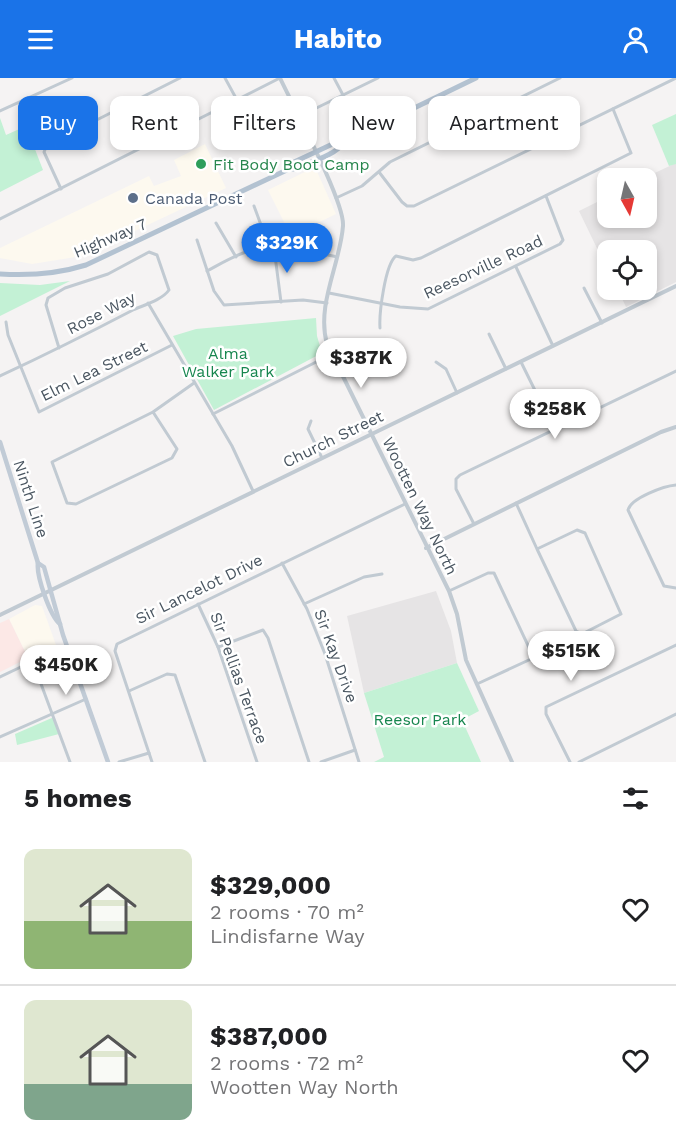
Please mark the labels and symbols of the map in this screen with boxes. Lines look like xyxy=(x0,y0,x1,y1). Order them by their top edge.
place label: Fit Body Boot Camp xyxy=(213,155,370,174)
marker: Fit Body Boot Camp xyxy=(194,157,208,171)
north arrow xyxy=(597,168,657,228)
place label: Canada Post xyxy=(145,189,243,208)
marker: Canada Post xyxy=(126,191,140,205)
street label: Highway 7 xyxy=(71,214,150,262)
pin: $329K xyxy=(245,223,329,274)
street label: Reesorville Road xyxy=(420,231,546,303)
street label: Rose Way xyxy=(64,287,139,338)
street label: Elm Lea Street xyxy=(37,337,151,405)
pin: $387K xyxy=(319,338,403,389)
park label: Alma Walker Park xyxy=(182,344,274,381)
pin: $258K xyxy=(513,389,597,440)
street label: Church Street xyxy=(280,406,387,472)
street label: Wootten Way North xyxy=(378,434,462,578)
street label: Ninth Line xyxy=(9,458,53,540)
street label: Sir Lancelot Drive xyxy=(132,550,266,628)
street label: Sir Kay Drive xyxy=(310,607,362,705)
street label: Sir Pellias Terrace xyxy=(206,610,272,746)
pin: $515K xyxy=(529,631,613,682)
pin: $450K xyxy=(24,645,108,696)
park label: Reesor Park xyxy=(374,710,466,729)

